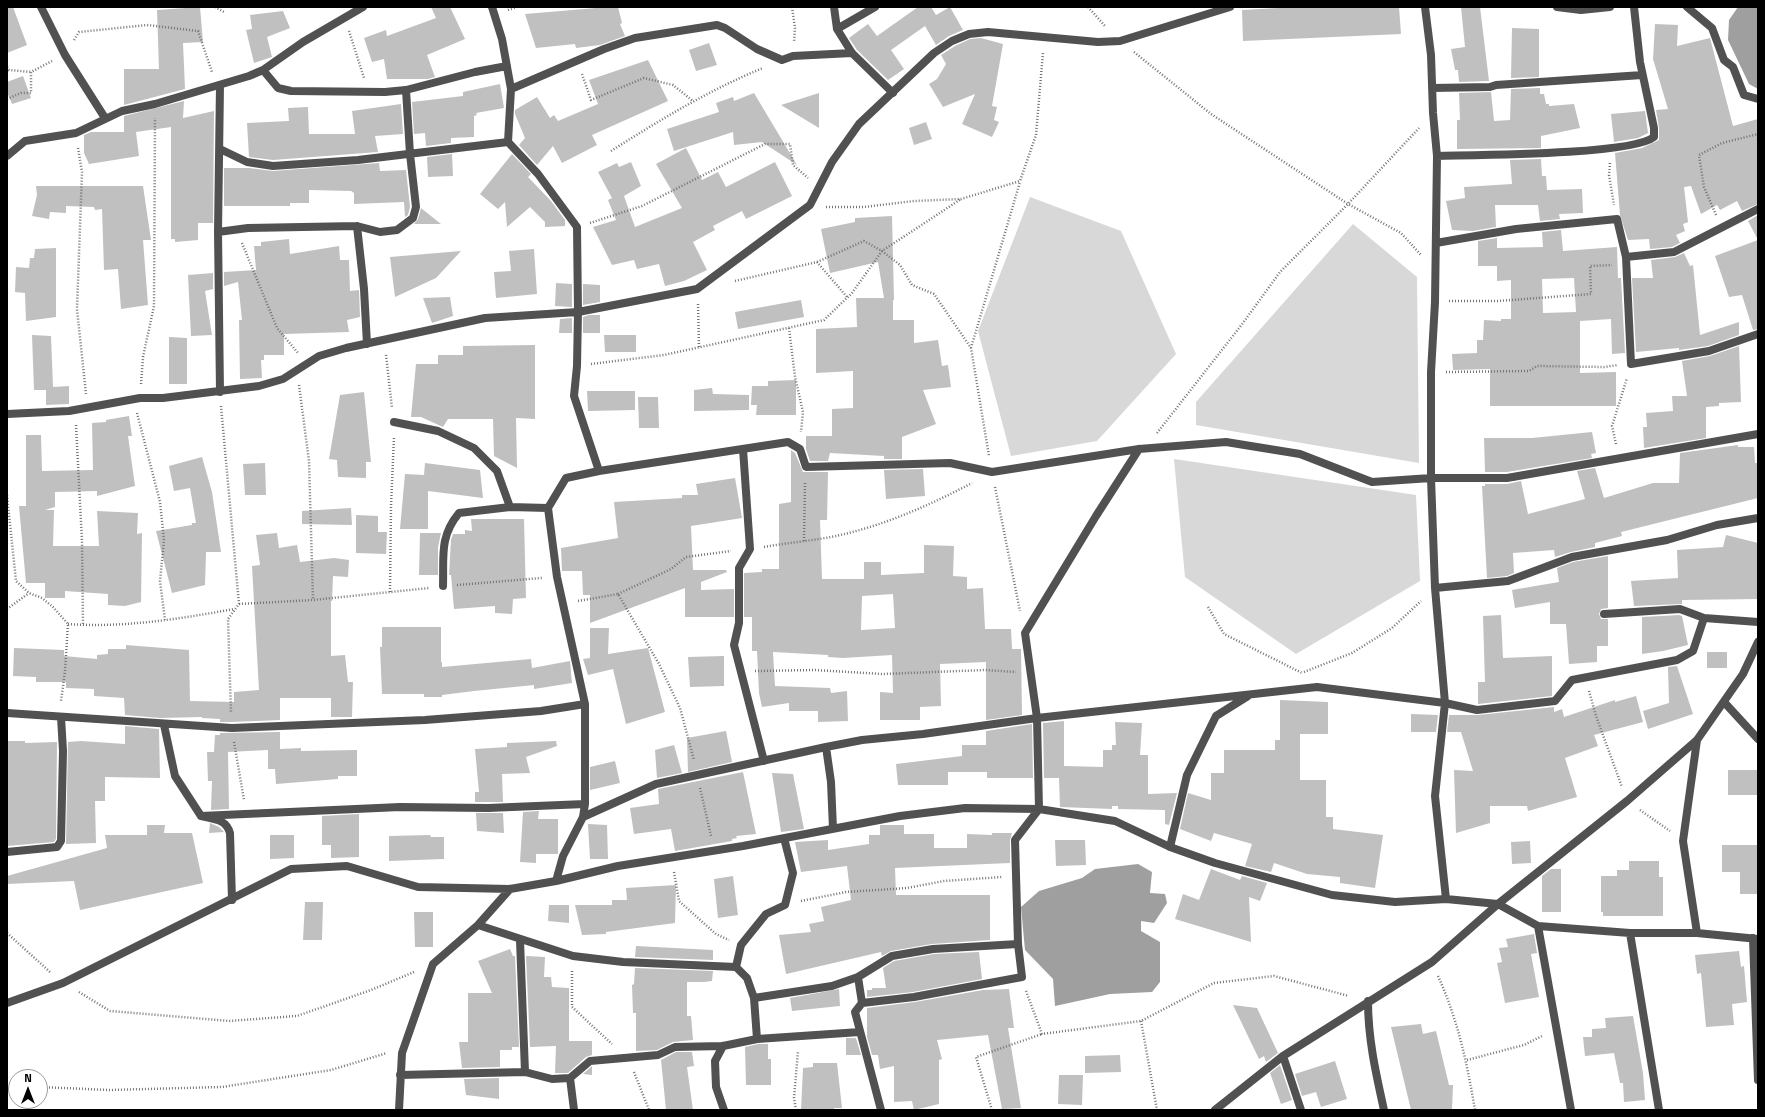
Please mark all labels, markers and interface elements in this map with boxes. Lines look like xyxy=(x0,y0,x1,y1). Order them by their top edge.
north arrow xyxy=(8,1069,48,1109)
text: N xyxy=(24,1070,32,1086)

